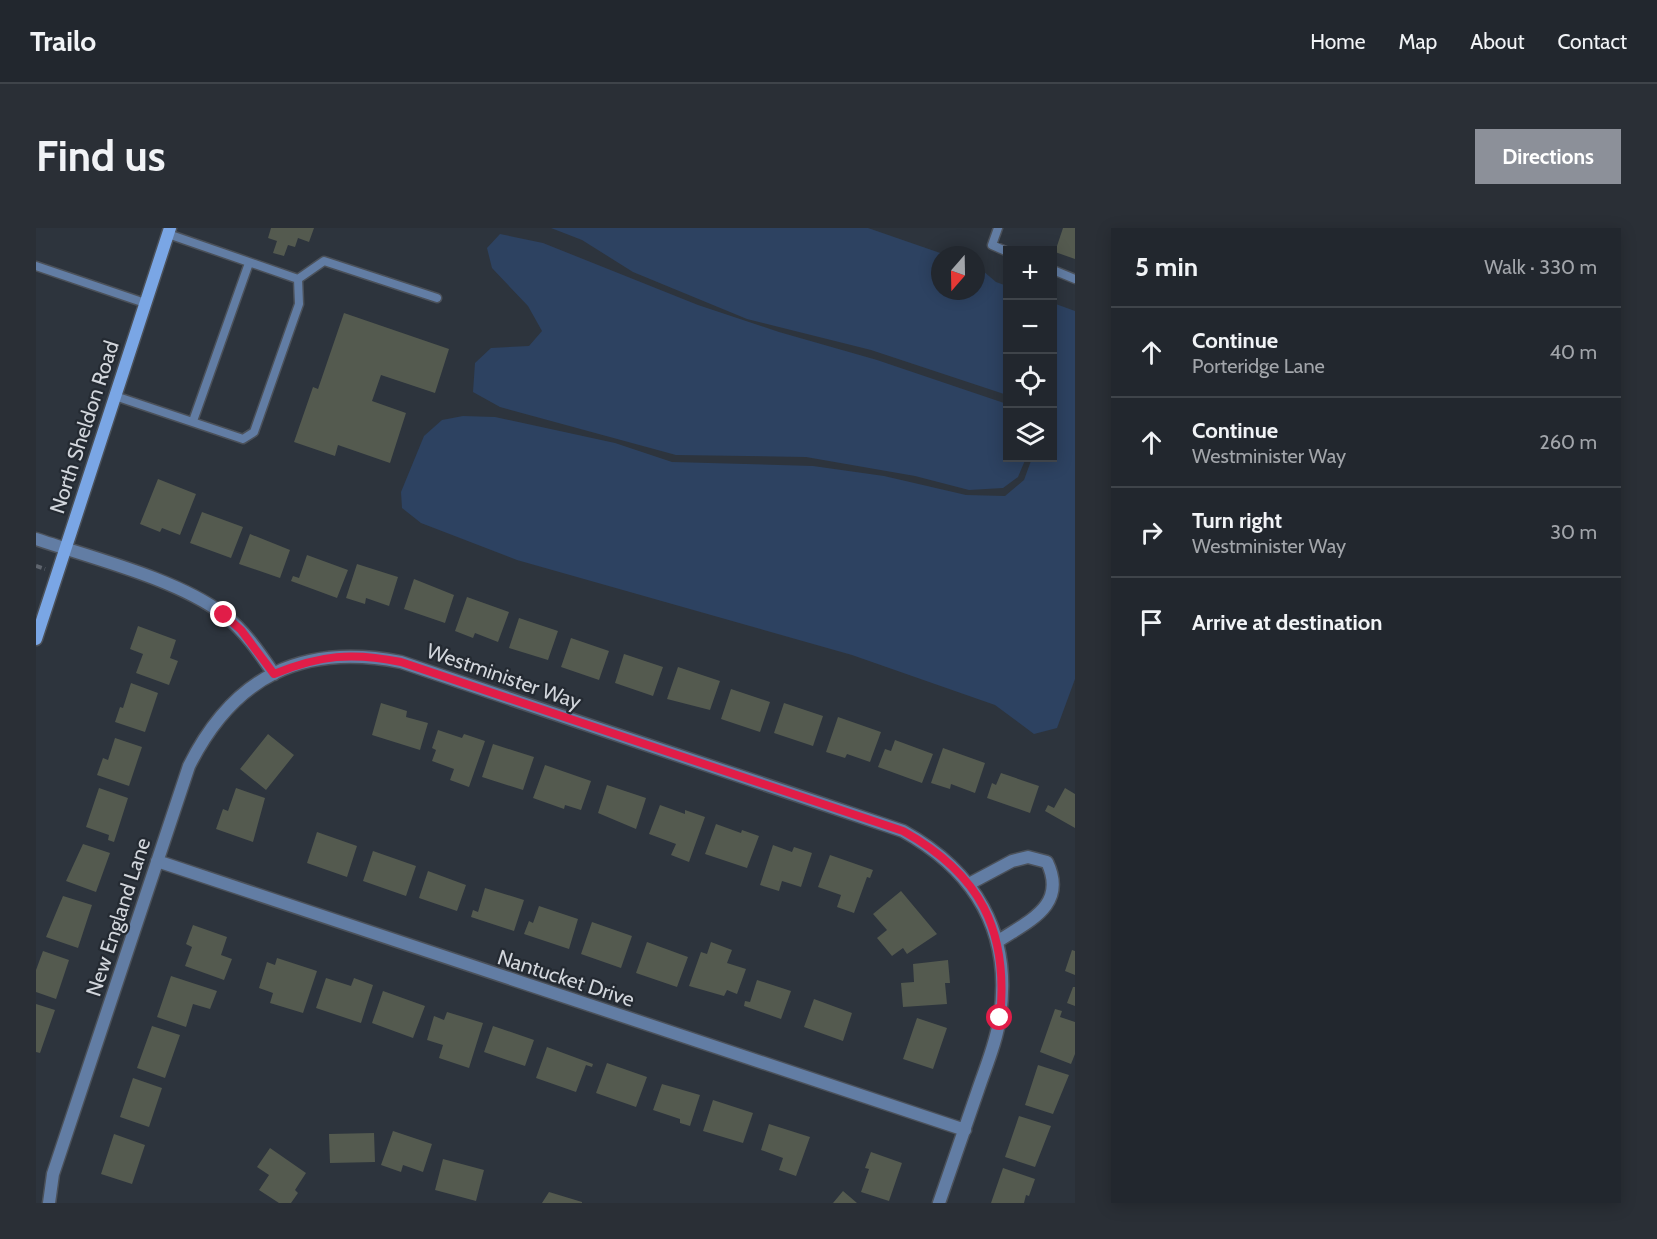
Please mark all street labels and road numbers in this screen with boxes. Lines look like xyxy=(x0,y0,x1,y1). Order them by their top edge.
street label: North Sheldon Road xyxy=(44,337,124,517)
street label: Westminister Way xyxy=(423,638,585,714)
street label: New England Lane xyxy=(81,834,155,999)
street label: Nantucket Drive xyxy=(494,944,638,1012)

